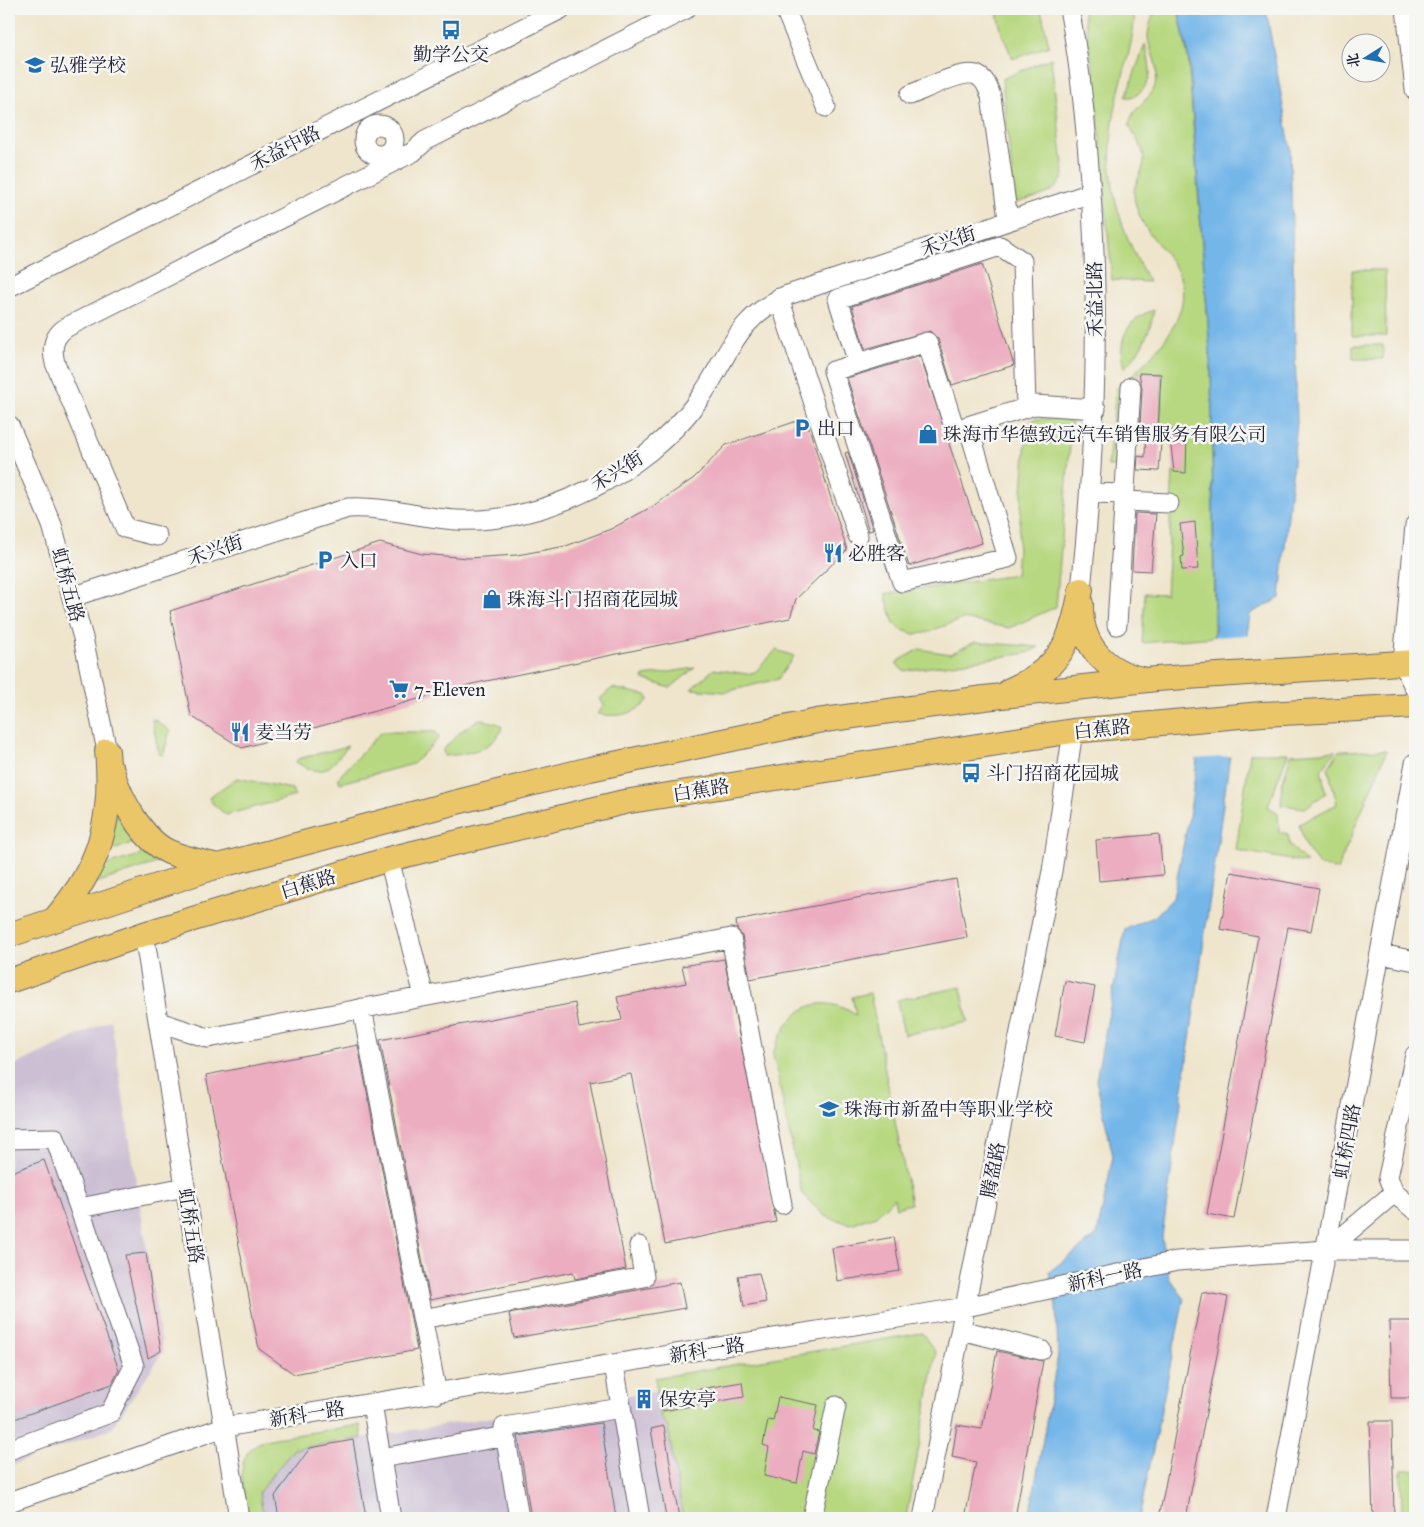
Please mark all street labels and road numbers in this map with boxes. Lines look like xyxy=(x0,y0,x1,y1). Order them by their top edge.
street label: 禾益中路 xyxy=(246,120,324,176)
street label: 禾兴街 xyxy=(917,221,979,261)
street label: 禾益北路 xyxy=(1083,261,1107,337)
street label: 禾兴街 xyxy=(587,446,647,496)
street label: 禾兴街 xyxy=(184,530,246,570)
street label: 虹桥五路 xyxy=(47,545,89,625)
street label: 白蕉路 xyxy=(1072,715,1132,743)
street label: 白蕉路 xyxy=(671,774,731,806)
street label: 白蕉路 xyxy=(277,865,339,903)
street label: 虹桥四路 xyxy=(1329,1102,1365,1180)
street label: 腾盈路 xyxy=(976,1140,1010,1200)
street label: 虹桥五路 xyxy=(174,1187,208,1265)
street label: 新科一路 xyxy=(1065,1258,1145,1296)
street label: 新科一路 xyxy=(668,1333,746,1367)
street label: 新科一路 xyxy=(268,1397,346,1431)

